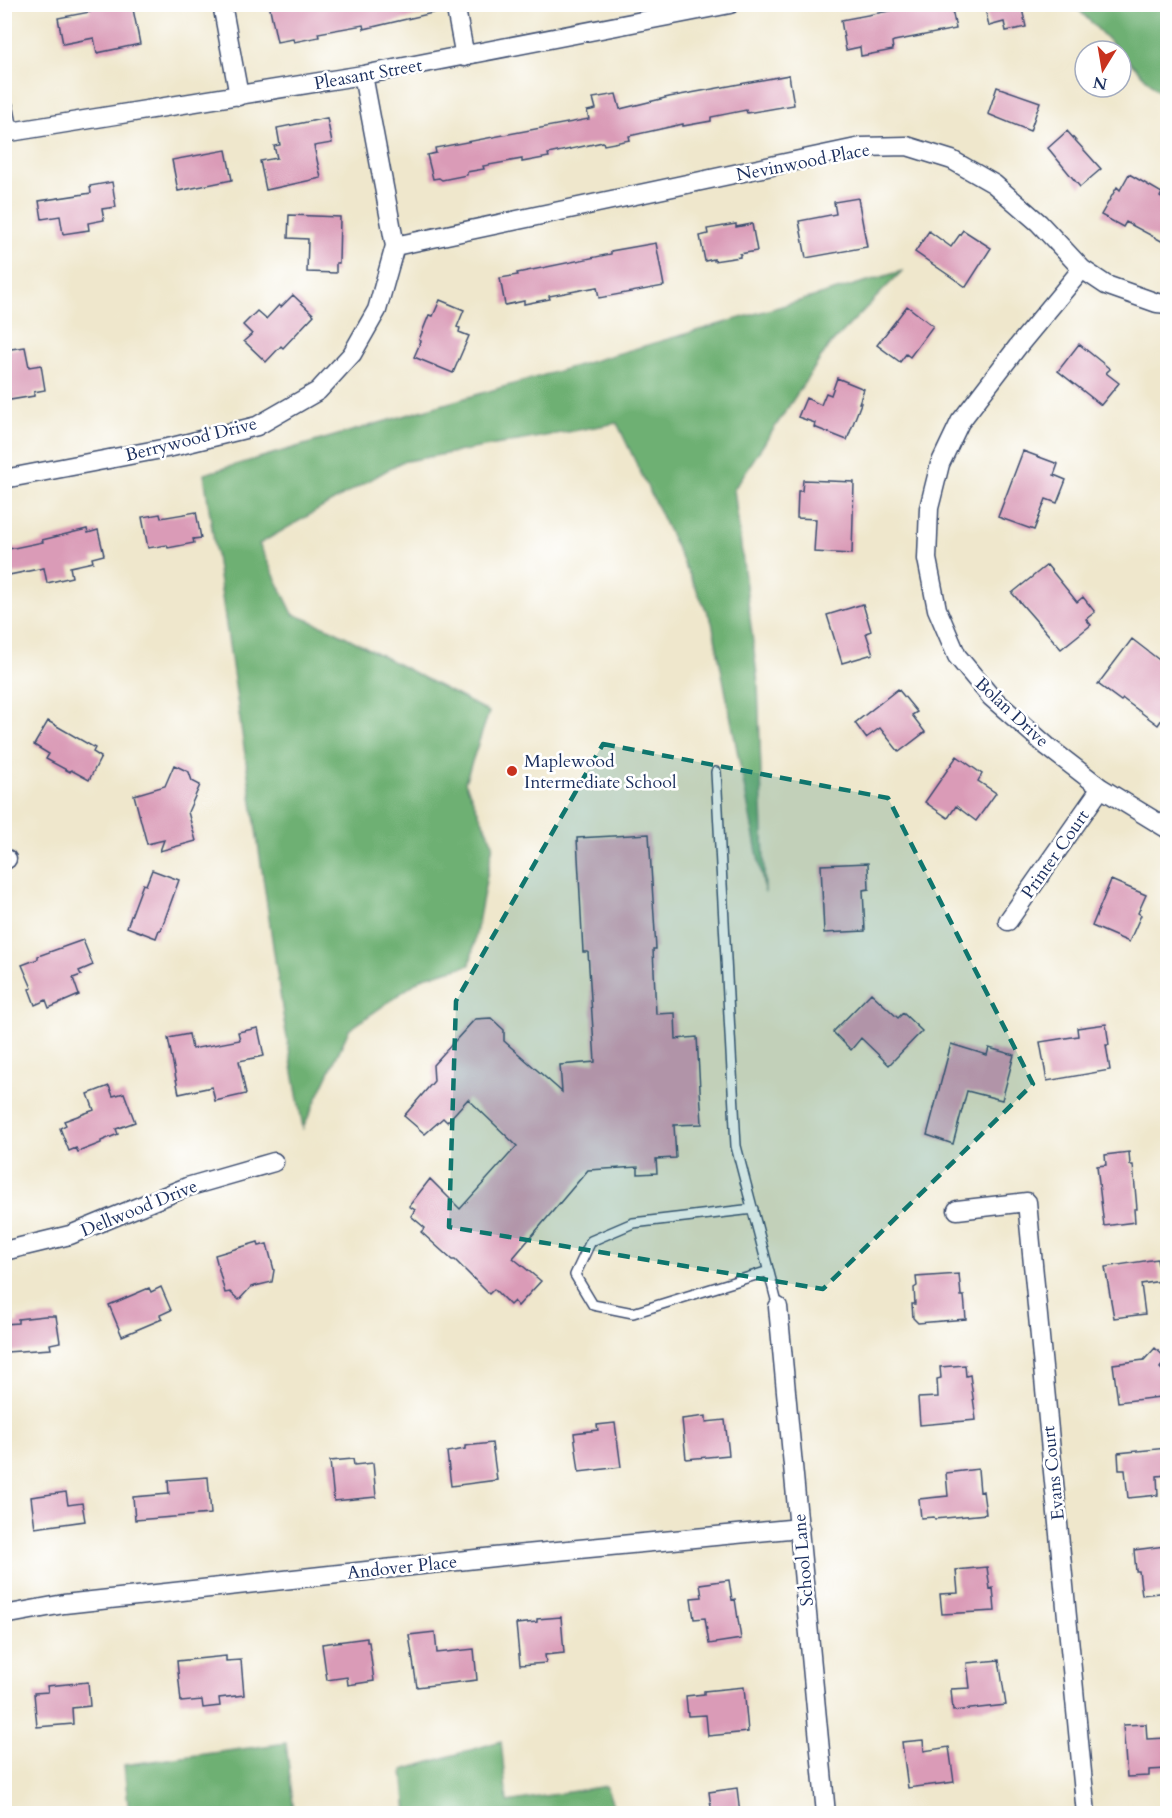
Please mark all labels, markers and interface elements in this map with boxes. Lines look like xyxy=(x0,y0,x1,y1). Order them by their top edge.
north arrow xyxy=(1073,39,1133,99)
street label: Pleasant Street xyxy=(312,53,424,96)
text: N xyxy=(1091,71,1109,95)
street label: Nevinwood Place xyxy=(734,137,872,188)
street label: Berrywood Drive xyxy=(123,411,260,468)
street label: Bolan Drive xyxy=(969,672,1054,753)
place label: Maplewood Intermediate School xyxy=(524,749,677,795)
marker: Maplewood Intermediate School xyxy=(505,764,519,778)
street label: Printer Court xyxy=(1016,805,1095,904)
street label: Dellwood Drive xyxy=(77,1174,201,1243)
street label: Evans Court xyxy=(1036,1424,1071,1521)
street label: School Lane xyxy=(787,1513,820,1607)
street label: Andover Place xyxy=(346,1549,458,1586)

